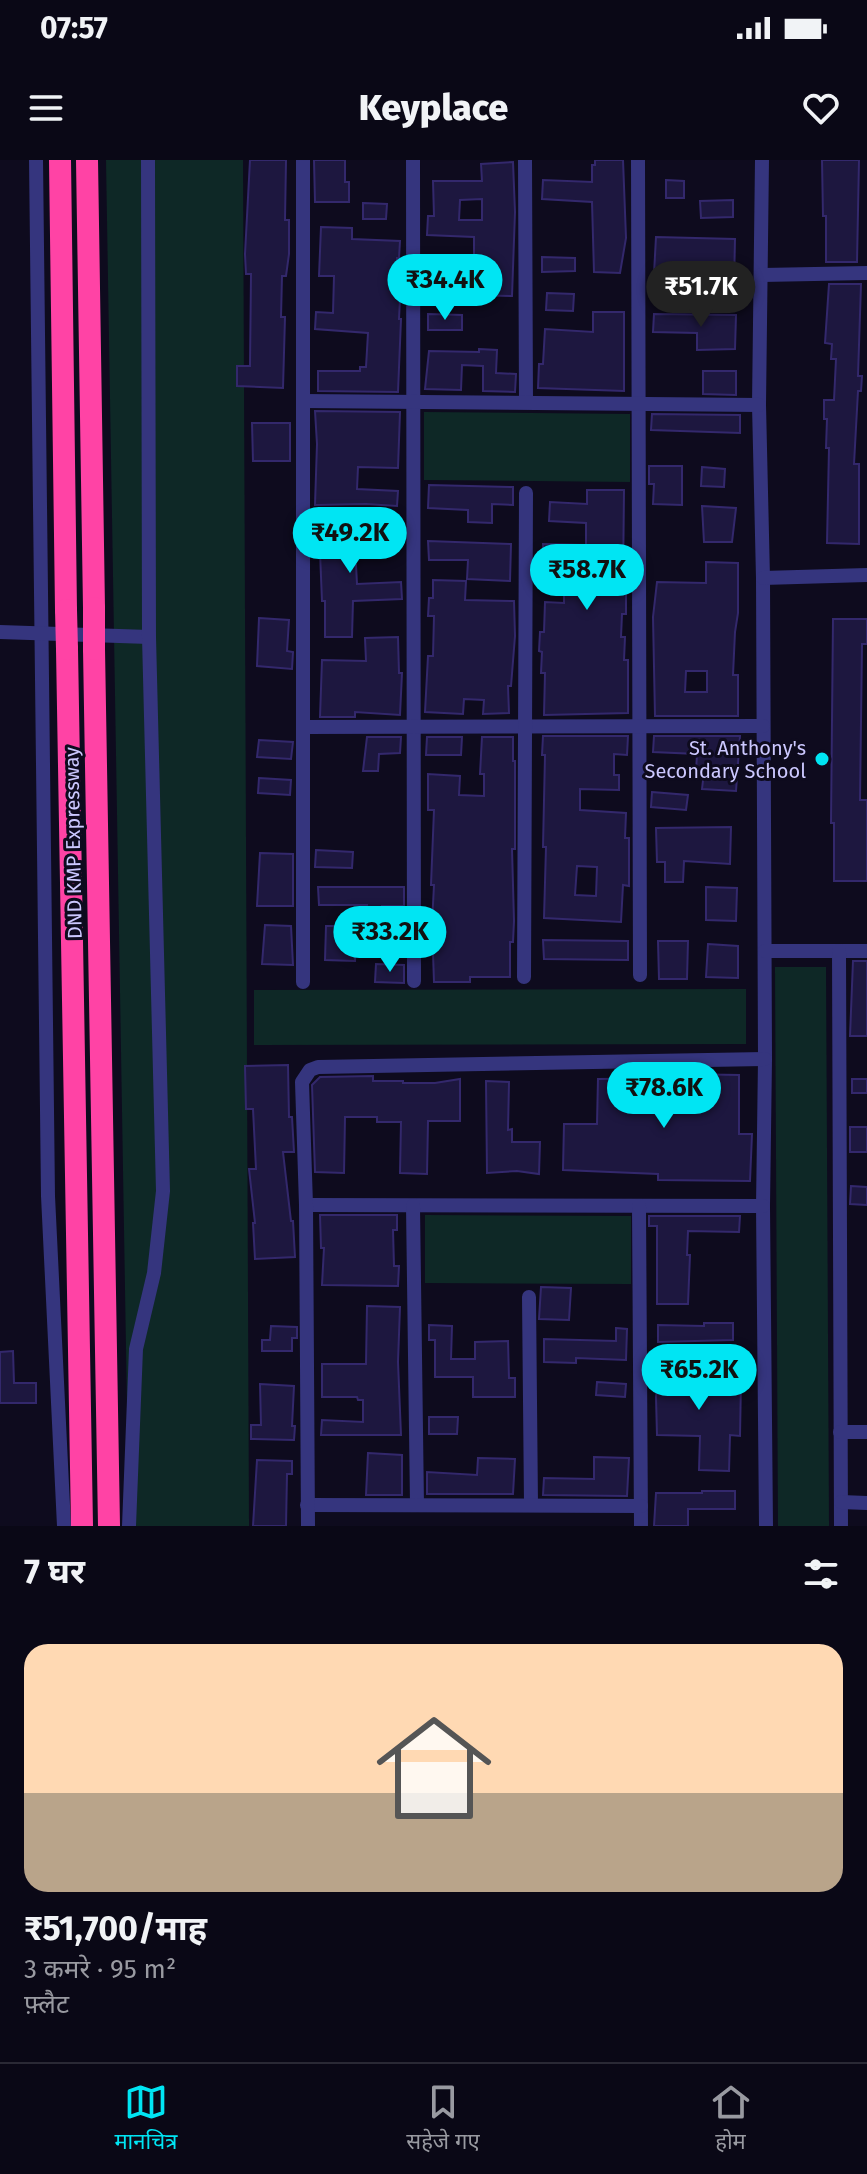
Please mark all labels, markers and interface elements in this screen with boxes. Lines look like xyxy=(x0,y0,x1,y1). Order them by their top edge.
text: 07:57 xyxy=(40,10,108,46)
icon: menu xyxy=(24,86,68,130)
text: Keyplace xyxy=(359,86,508,130)
icon: heart xyxy=(799,86,843,130)
pin: ₹34.4K xyxy=(380,254,510,322)
pin: ₹51.7K xyxy=(636,261,766,329)
text: ₹34.4K xyxy=(405,264,485,295)
text: ₹51.7K xyxy=(664,271,738,302)
pin: ₹49.2K xyxy=(285,507,415,575)
text: ₹49.2K xyxy=(311,517,389,548)
pin: ₹58.7K xyxy=(522,544,652,612)
text: ₹58.7K xyxy=(548,554,626,585)
place label: St. Anthony's Secondary School xyxy=(645,736,806,783)
street label: DND KMP Expressway xyxy=(59,747,87,939)
marker: St. Anthony's Secondary School xyxy=(813,750,831,768)
pin: ₹33.2K xyxy=(325,906,455,974)
text: ₹33.2K xyxy=(351,916,429,947)
pin: ₹78.6K xyxy=(599,1062,729,1130)
text: ₹78.6K xyxy=(625,1072,703,1103)
pin: ₹65.2K xyxy=(634,1344,764,1412)
text: ₹65.2K xyxy=(660,1354,738,1385)
text: 7 घर xyxy=(24,1551,85,1592)
icon: filters xyxy=(799,1552,843,1596)
icon: home xyxy=(362,1696,506,1840)
text: ₹51,700/माह xyxy=(24,1908,207,1949)
text: 3 कमरे · 95 m² xyxy=(24,1954,176,1985)
text: फ़्लैट xyxy=(24,1989,69,2020)
tab: मानचित्र xyxy=(114,2080,177,2158)
tab: सहेजे गए xyxy=(406,2080,480,2158)
tab: होम xyxy=(709,2080,753,2158)

